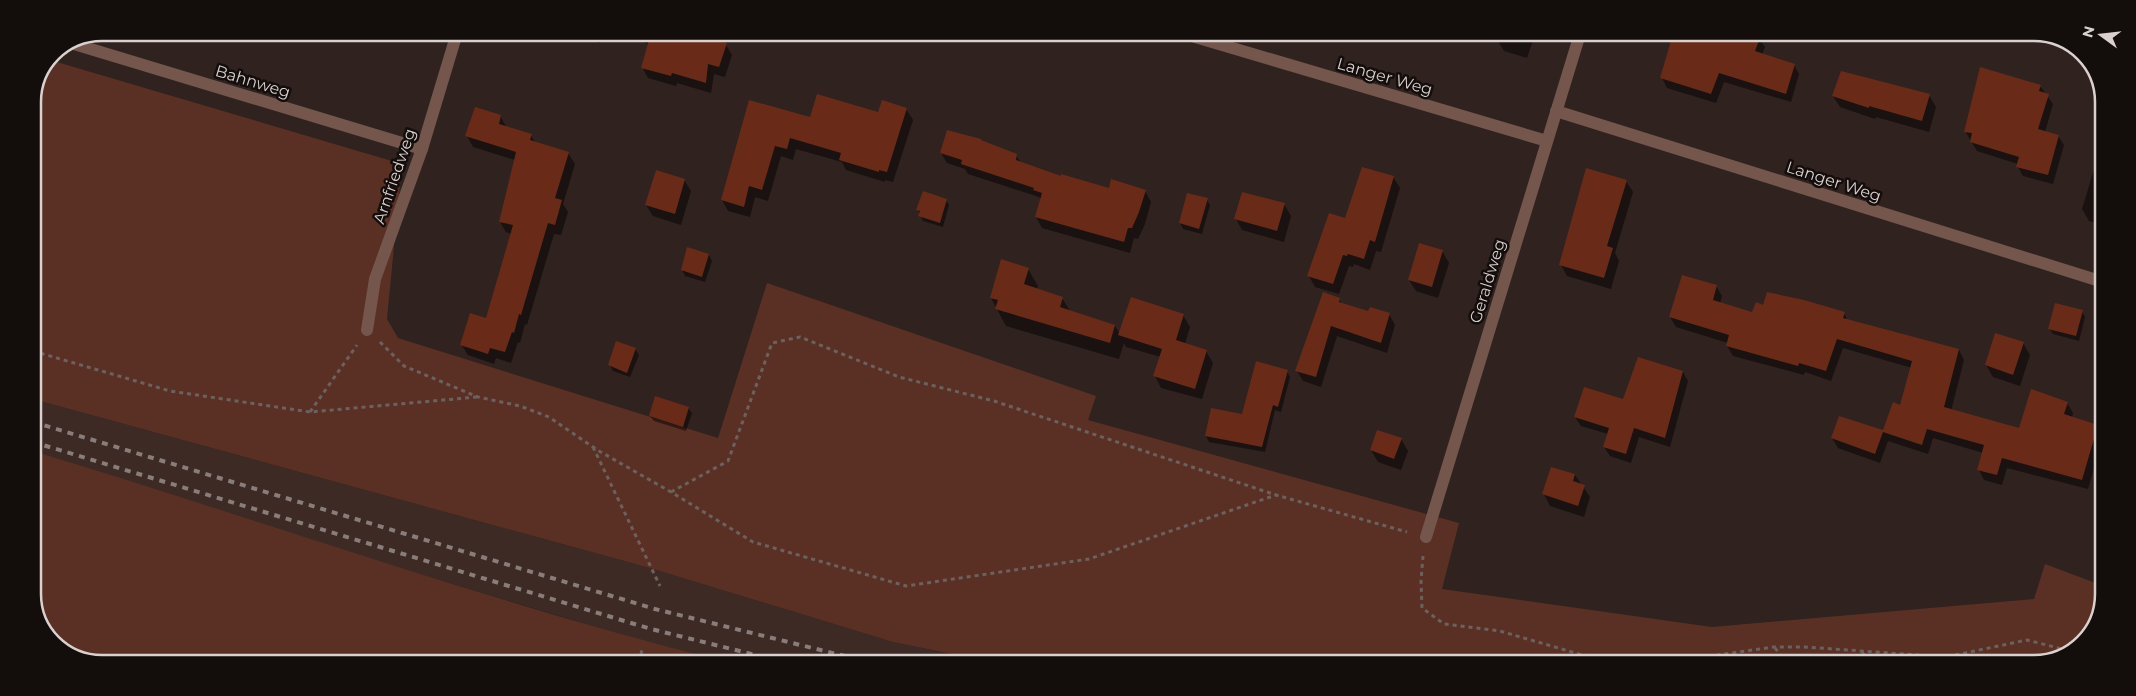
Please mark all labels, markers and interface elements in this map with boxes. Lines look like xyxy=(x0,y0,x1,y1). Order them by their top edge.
north arrow xyxy=(2076,10,2126,60)
text: N xyxy=(2078,24,2099,39)
street label: Langer Weg xyxy=(1335,54,1435,99)
street label: Bahnweg xyxy=(213,61,293,102)
street label: Arnfriedweg xyxy=(369,126,420,226)
street label: Langer Weg xyxy=(1784,157,1884,206)
street label: Geraldweg xyxy=(1466,237,1509,325)

